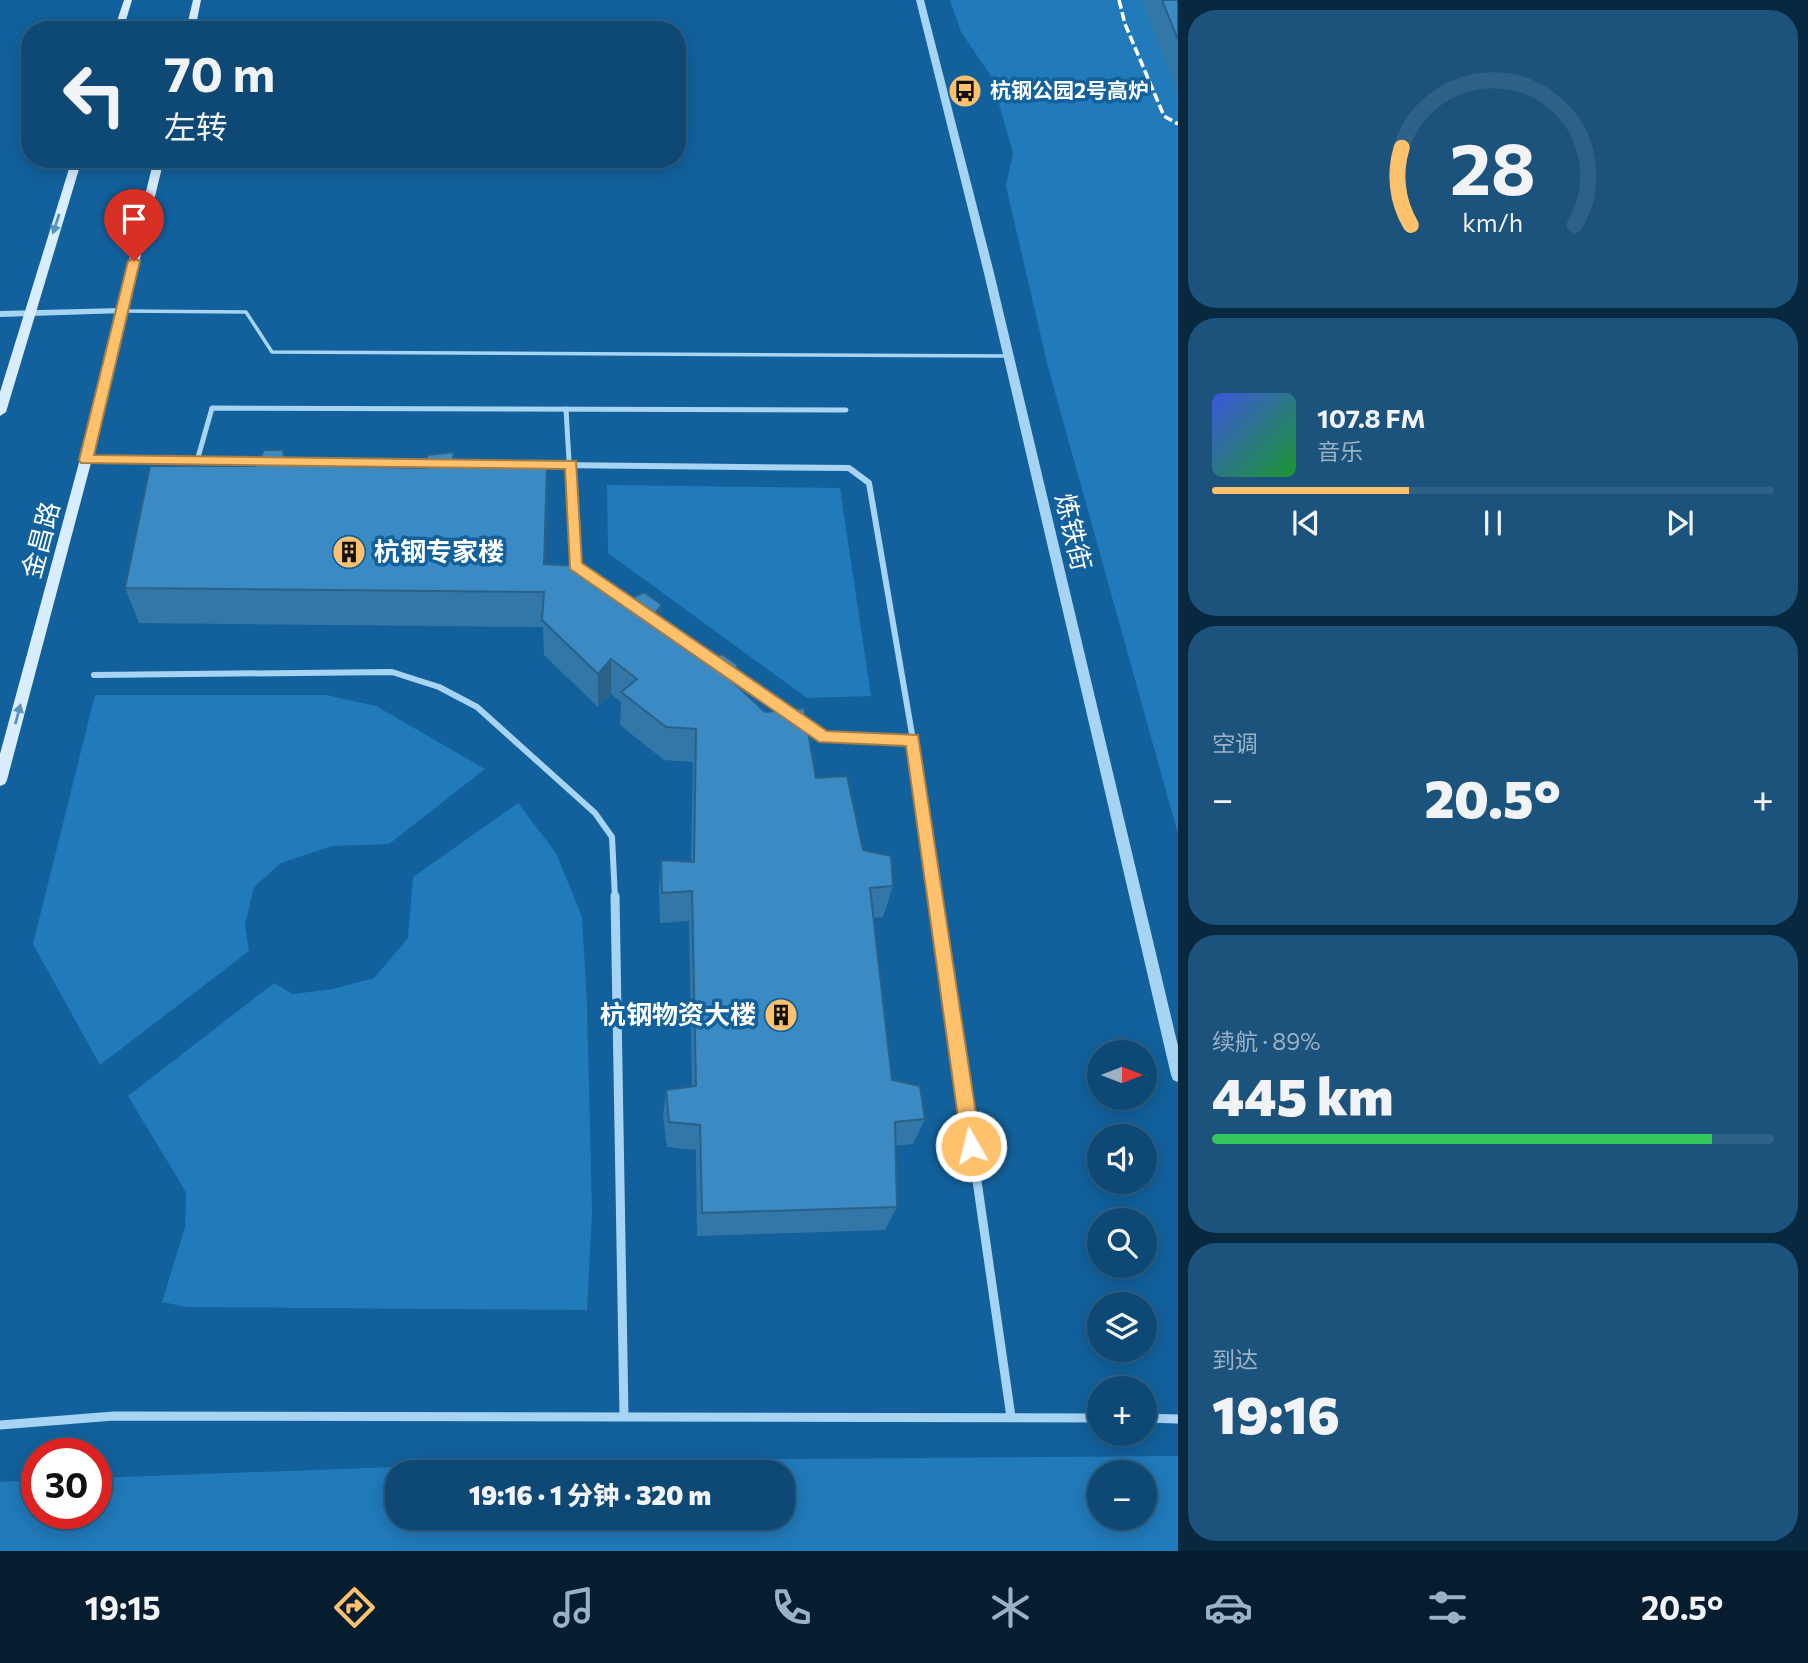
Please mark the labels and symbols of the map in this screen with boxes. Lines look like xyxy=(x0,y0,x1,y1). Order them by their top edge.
bus stop icon: 杭钢公园2号高炉 xyxy=(946,72,984,110)
place label: 杭钢公园2号高炉 xyxy=(990,77,1149,102)
pin xyxy=(104,189,164,261)
one-way arrow xyxy=(50,214,61,235)
street label: 炼铁街 xyxy=(1051,490,1098,573)
street label: 金昌路 xyxy=(14,498,65,581)
building icon: 杭钢专家楼 xyxy=(330,533,368,571)
place label: 杭钢专家楼 xyxy=(374,535,504,566)
one-way arrow xyxy=(13,704,23,725)
building icon: 杭钢物资大楼 xyxy=(762,996,800,1034)
place label: 杭钢物资大楼 xyxy=(600,998,756,1029)
north arrow xyxy=(1087,1040,1157,1110)
position arrow xyxy=(934,1109,1008,1183)
speed limit sign: 30 xyxy=(21,1438,112,1529)

